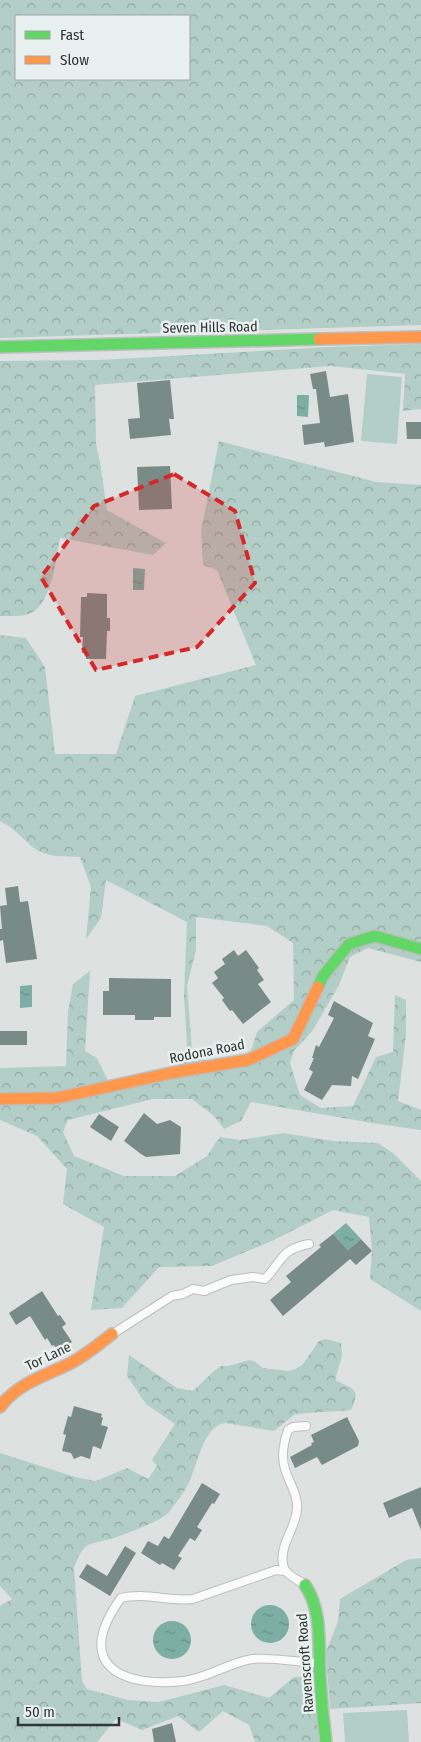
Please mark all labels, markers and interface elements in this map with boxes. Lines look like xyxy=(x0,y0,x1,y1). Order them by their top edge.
legend xyxy=(15,15,190,80)
text: Fast xyxy=(60,26,84,44)
text: Slow xyxy=(60,51,89,69)
street label: Seven Hills Road xyxy=(162,318,258,337)
street label: Rodona Road xyxy=(168,1036,246,1067)
street label: Tor Lane xyxy=(23,1338,74,1375)
street label: Ravenscroft Road xyxy=(294,1613,317,1713)
scale bar xyxy=(18,1694,119,1726)
text: 50 m xyxy=(25,1703,55,1721)

